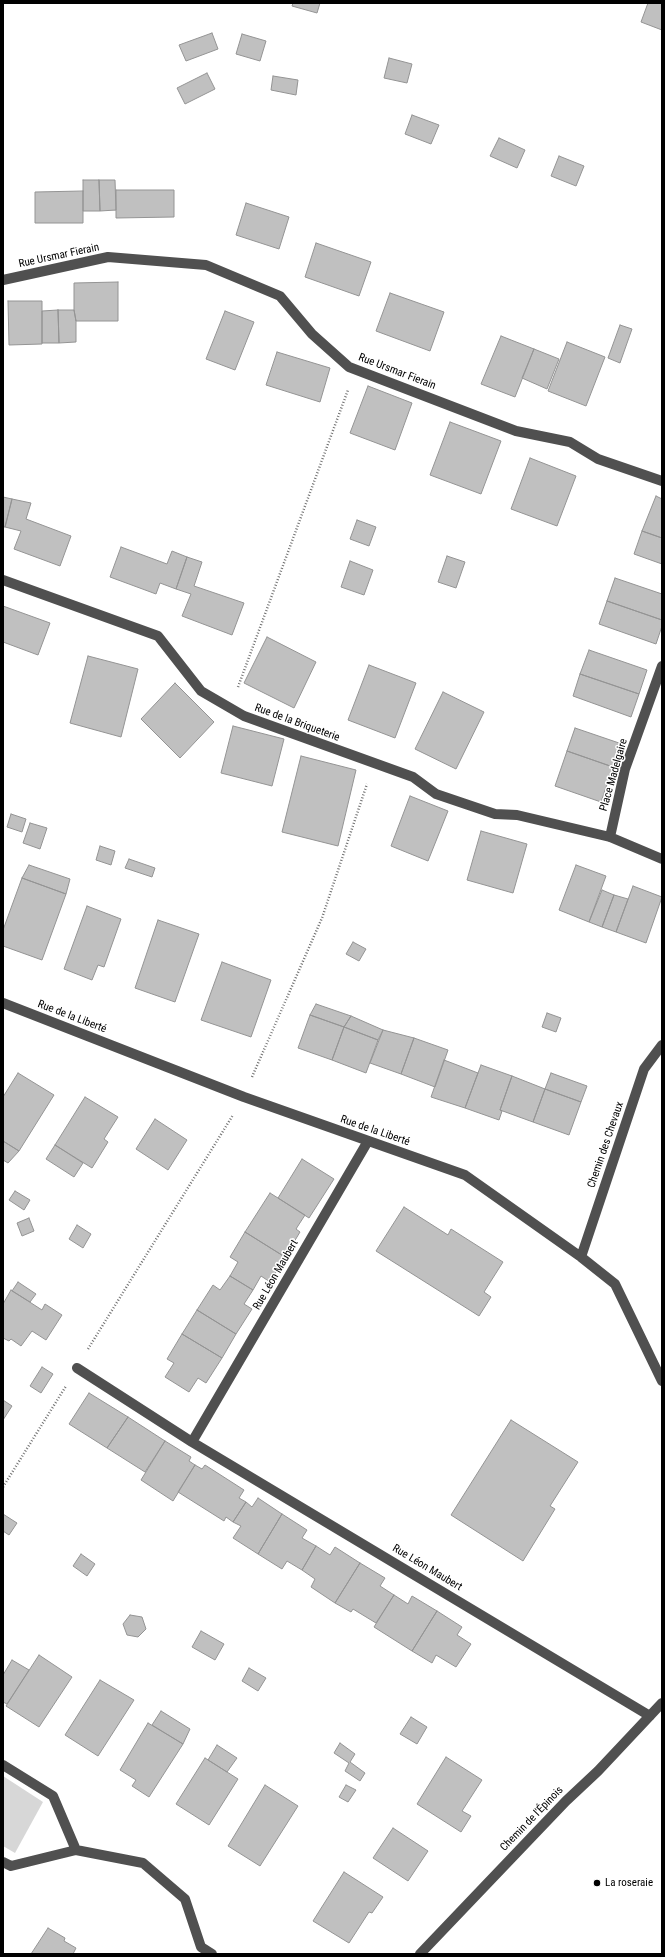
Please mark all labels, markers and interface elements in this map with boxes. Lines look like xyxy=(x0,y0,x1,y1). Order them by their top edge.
street label: Rue Ursmar Fierain xyxy=(18,241,100,271)
street label: Rue Ursmar Fierain xyxy=(356,351,438,393)
street label: Rue de la Briqueterie xyxy=(253,701,341,745)
street label: Place Madelgaire xyxy=(597,737,631,813)
street label: Rue de la Liberté xyxy=(36,998,108,1036)
street label: Chemin des Chevaux xyxy=(585,1100,627,1190)
street label: Rue de la Liberté xyxy=(339,1113,411,1149)
street label: Rue Léon Maubert xyxy=(251,1238,301,1312)
street label: Rue Léon Maubert xyxy=(390,1542,464,1594)
street label: Chemin de l'Épinois xyxy=(498,1784,566,1854)
place label: La roseraie xyxy=(605,1876,653,1890)
marker: La roseraie xyxy=(592,1878,602,1888)

